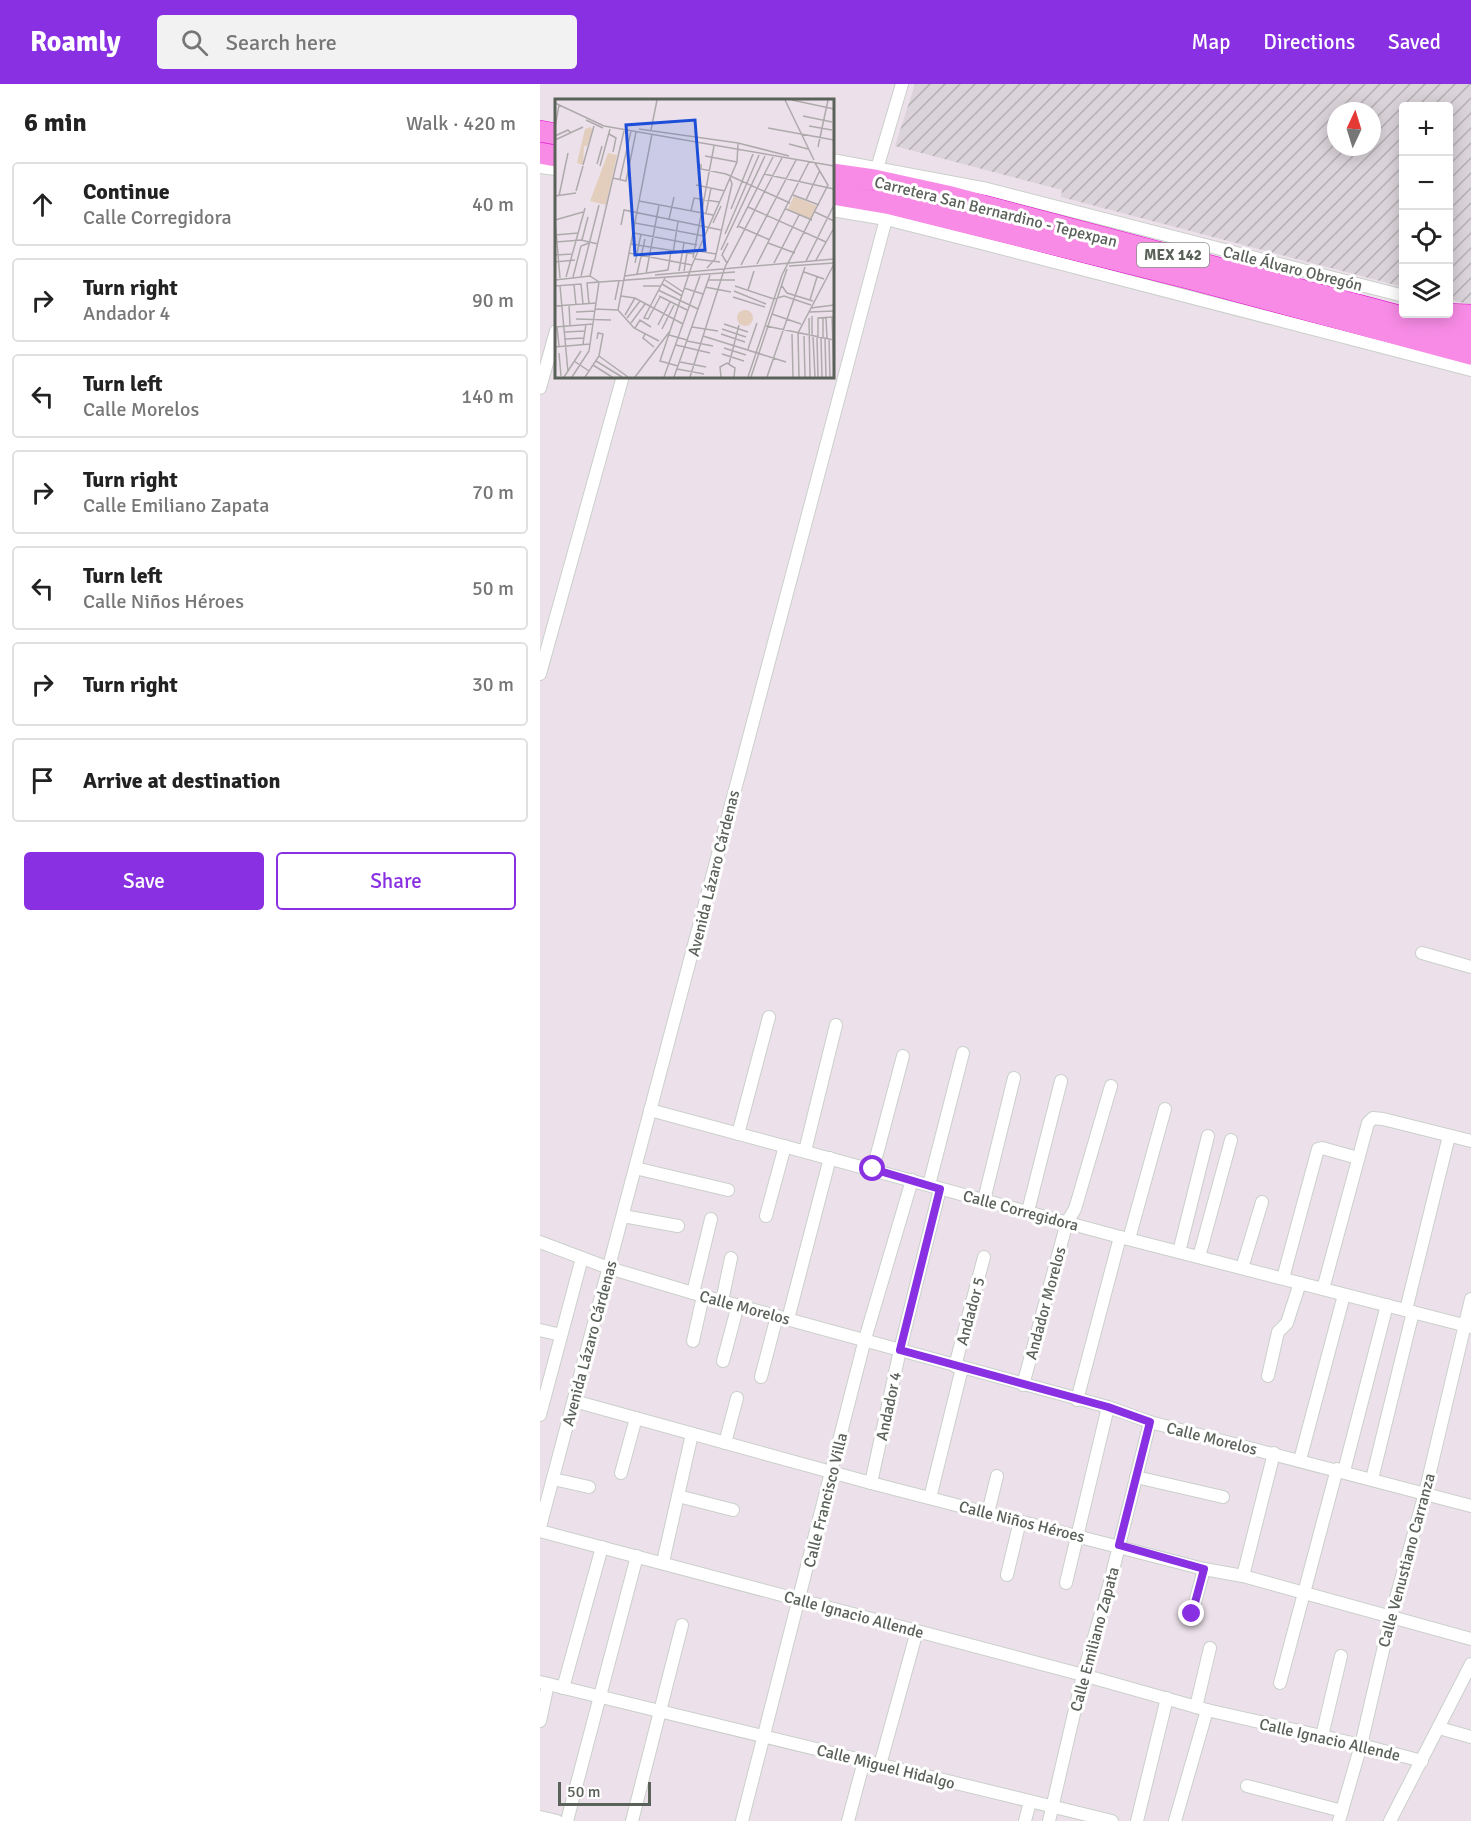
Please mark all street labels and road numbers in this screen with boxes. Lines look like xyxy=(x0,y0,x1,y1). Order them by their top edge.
street label: Carretera San Bernardino - Tepexpan xyxy=(872,172,1119,252)
street label: Calle Álvaro Obregón xyxy=(1221,242,1365,296)
road number: MEX 142 xyxy=(1137,243,1209,267)
street label: Avenida Lázaro Cárdenas xyxy=(684,788,744,958)
street label: Calle Corregidora xyxy=(961,1186,1081,1236)
street label: Andador Morelos xyxy=(1021,1245,1071,1362)
street label: Avenida Lázaro Cárdenas xyxy=(558,1258,622,1428)
street label: Andador 5 xyxy=(952,1275,990,1348)
street label: Calle Morelos xyxy=(697,1286,792,1330)
street label: Andador 4 xyxy=(872,1370,906,1442)
street label: Calle Morelos xyxy=(1164,1418,1259,1460)
street label: Calle Francisco Villa xyxy=(800,1431,852,1570)
street label: Calle Venustiano Carranza xyxy=(1374,1471,1440,1649)
street label: Calle Niños Héroes xyxy=(957,1497,1087,1547)
street label: Calle Emiliano Zapata xyxy=(1066,1565,1124,1714)
street label: Calle Ignacio Allende xyxy=(782,1587,926,1643)
street label: Calle Ignacio Allende xyxy=(1257,1714,1402,1766)
street label: Calle Miguel Hidalgo xyxy=(814,1740,957,1794)

